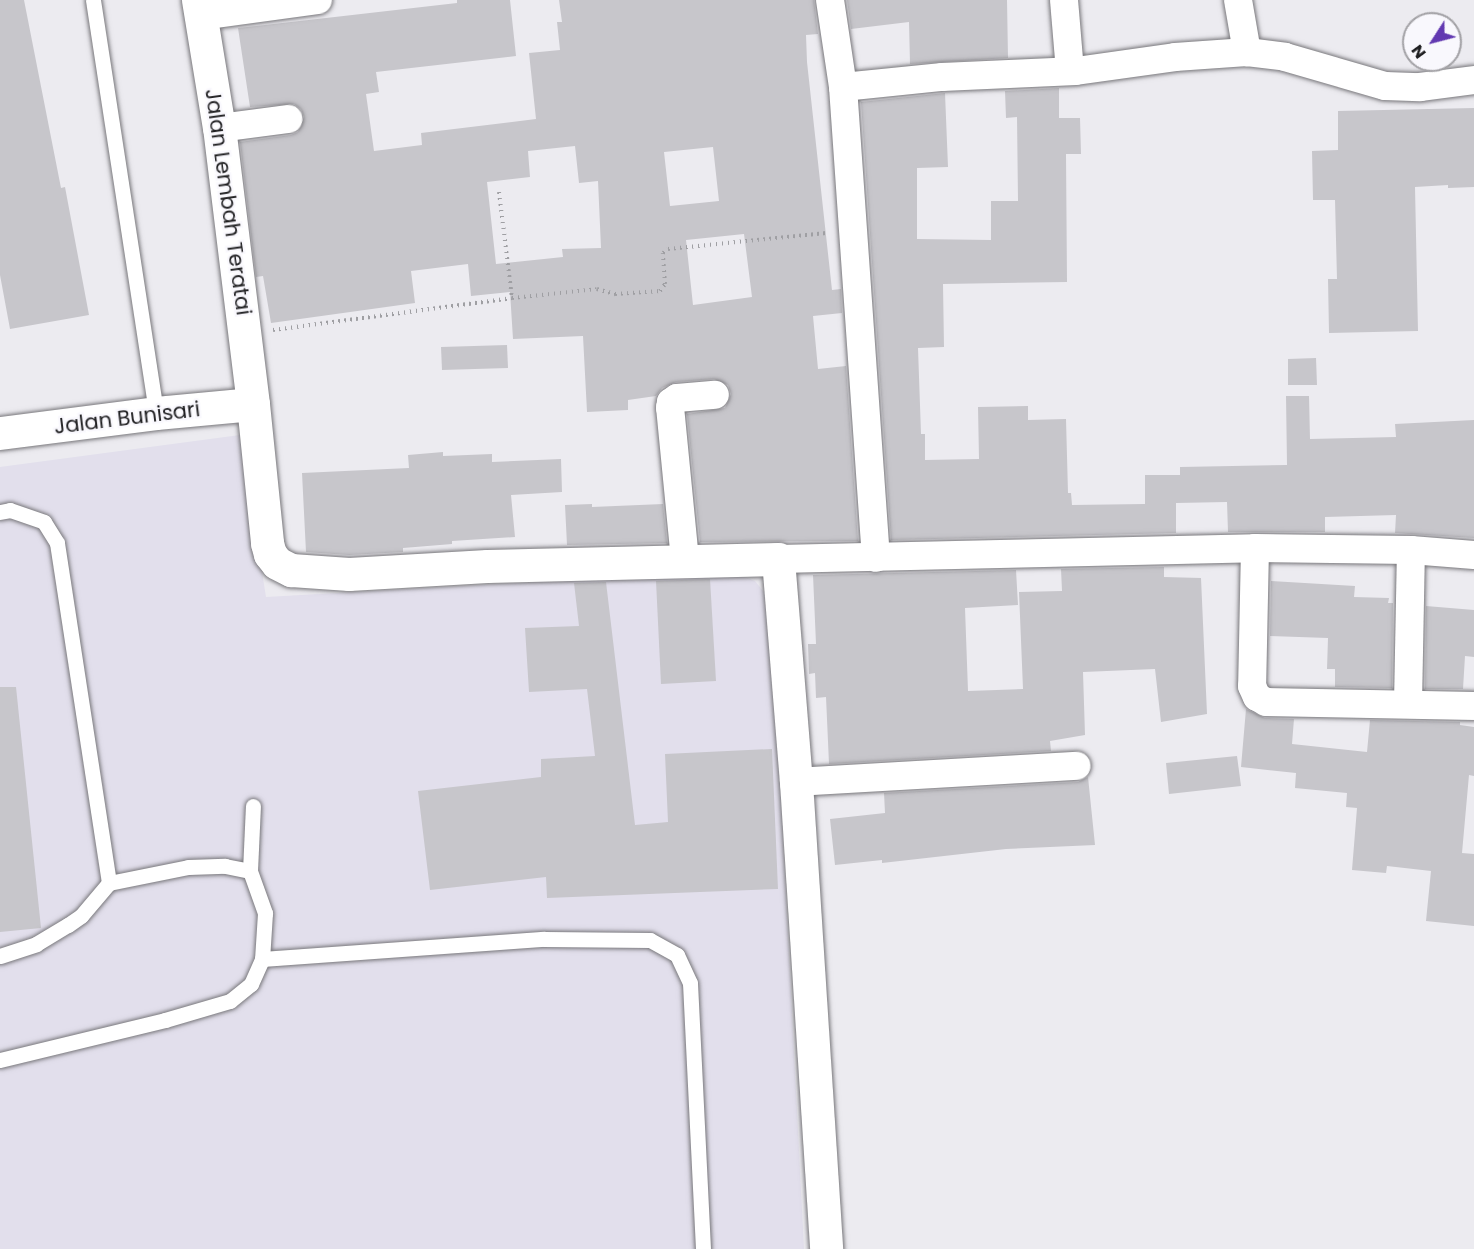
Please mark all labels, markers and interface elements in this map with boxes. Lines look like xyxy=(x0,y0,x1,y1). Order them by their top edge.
north arrow xyxy=(1402,12,1462,72)
text: N xyxy=(1406,40,1432,63)
street label: Jalan Lembah Teratai xyxy=(200,87,256,317)
street label: Jalan Bunisari xyxy=(53,397,201,439)

